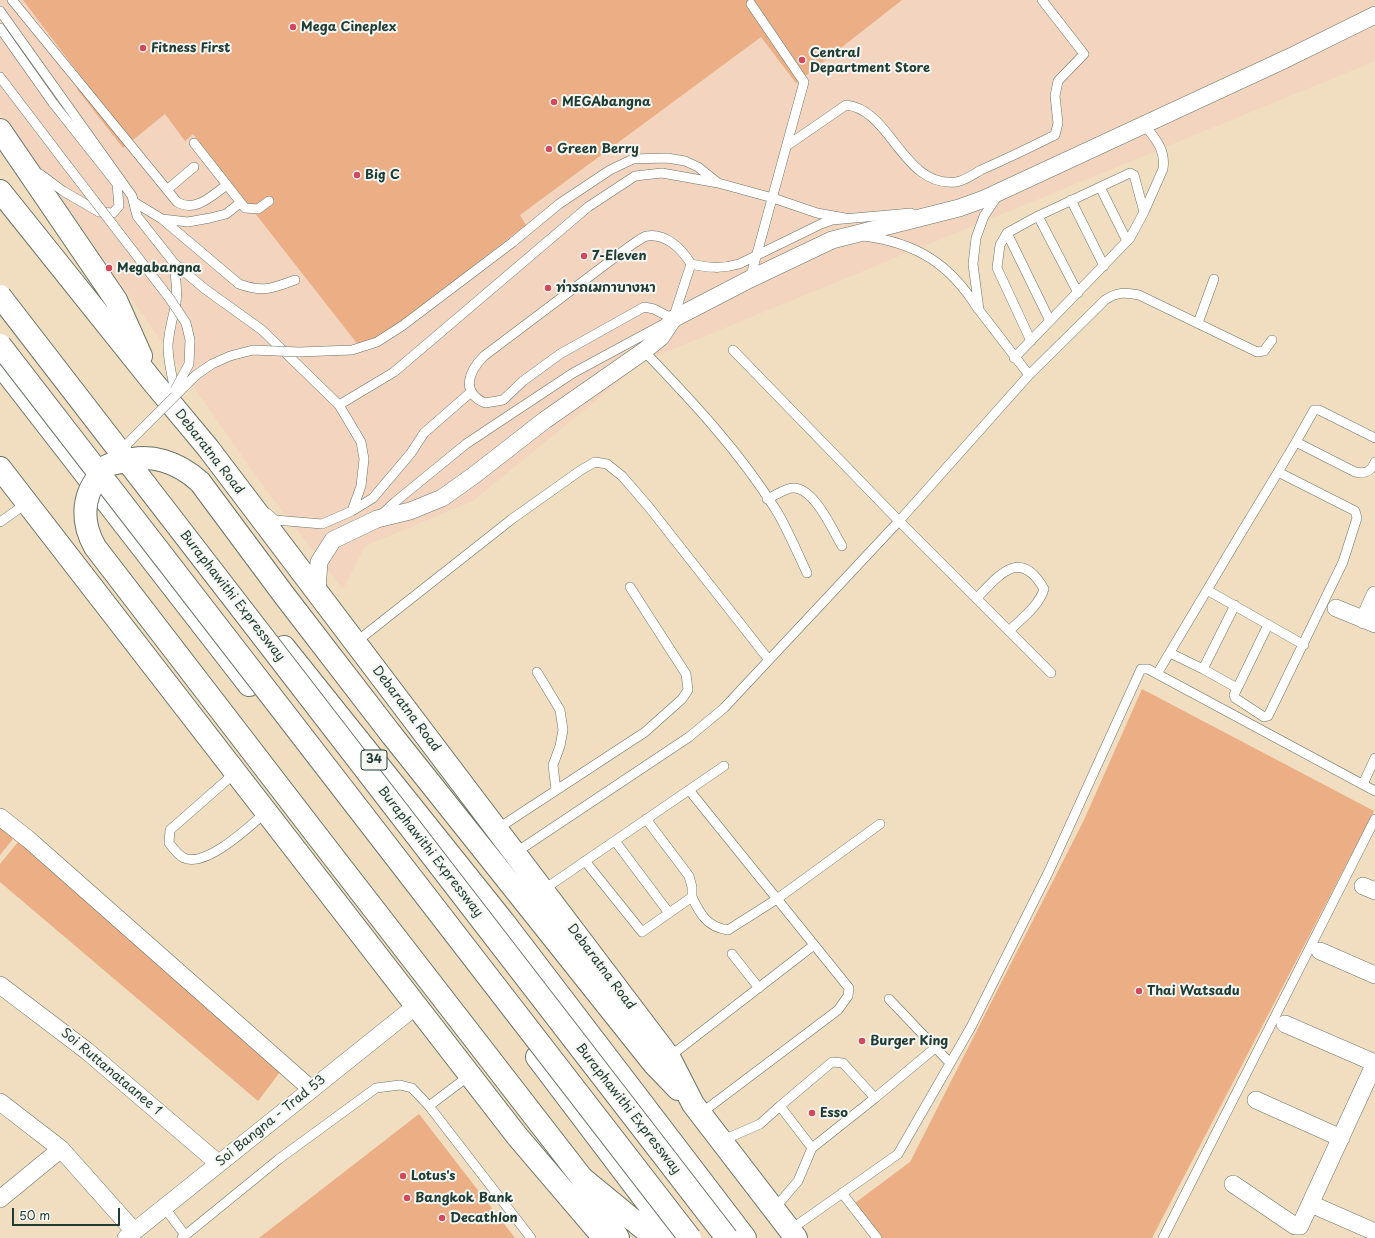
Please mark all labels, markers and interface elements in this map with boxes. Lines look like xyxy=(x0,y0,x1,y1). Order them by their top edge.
place label: Mega Cineplex xyxy=(301,19,396,35)
marker: Mega Cineplex xyxy=(288,22,298,32)
place label: Fitness First xyxy=(151,40,230,56)
marker: Fitness First xyxy=(138,43,148,53)
place label: Central Department Store xyxy=(810,45,930,76)
marker: Central Department Store xyxy=(797,55,807,65)
place label: MEGAbangna xyxy=(562,94,651,110)
marker: MEGAbangna xyxy=(549,97,559,107)
place label: Green Berry xyxy=(557,141,639,157)
marker: Green Berry xyxy=(544,144,554,154)
place label: Big C xyxy=(365,167,400,183)
marker: Big C xyxy=(352,170,362,180)
place label: 7-Eleven xyxy=(592,248,646,264)
marker: 7-Eleven xyxy=(579,251,589,261)
place label: Megabangna xyxy=(117,260,201,276)
marker: Megabangna xyxy=(104,263,114,273)
place label: ท่ารถเมกาบางนา xyxy=(556,280,656,296)
marker: ท่ารถเมกาบางนา xyxy=(543,283,553,293)
street label: Debaratna Road xyxy=(171,407,247,497)
street label: Buraphawithi Expressway xyxy=(176,528,288,664)
street label: Debaratna Road xyxy=(369,663,443,755)
road number: 34 xyxy=(361,750,387,770)
street label: Buraphawithi Expressway xyxy=(374,784,486,920)
street label: Debaratna Road xyxy=(564,921,638,1013)
place label: Thai Watsadu xyxy=(1147,983,1240,999)
marker: Thai Watsadu xyxy=(1134,986,1144,996)
street label: Soi Ruttanataanee 1 xyxy=(57,1025,165,1119)
place label: Burger King xyxy=(870,1033,948,1049)
marker: Burger King xyxy=(857,1036,867,1046)
street label: Buraphawithi Expressway xyxy=(572,1041,684,1177)
street label: Soi Bangna - Trad 53 xyxy=(213,1072,329,1170)
place label: Esso xyxy=(820,1105,848,1121)
marker: Esso xyxy=(807,1108,817,1118)
place label: Lotus's xyxy=(411,1168,456,1184)
marker: Lotus's xyxy=(398,1171,408,1181)
place label: Bangkok Bank xyxy=(415,1190,513,1206)
marker: Bangkok Bank xyxy=(402,1193,412,1203)
scale bar xyxy=(14,1200,122,1226)
text: 50 m xyxy=(19,1206,50,1224)
place label: Decathlon xyxy=(450,1210,518,1226)
marker: Decathlon xyxy=(437,1213,447,1223)

